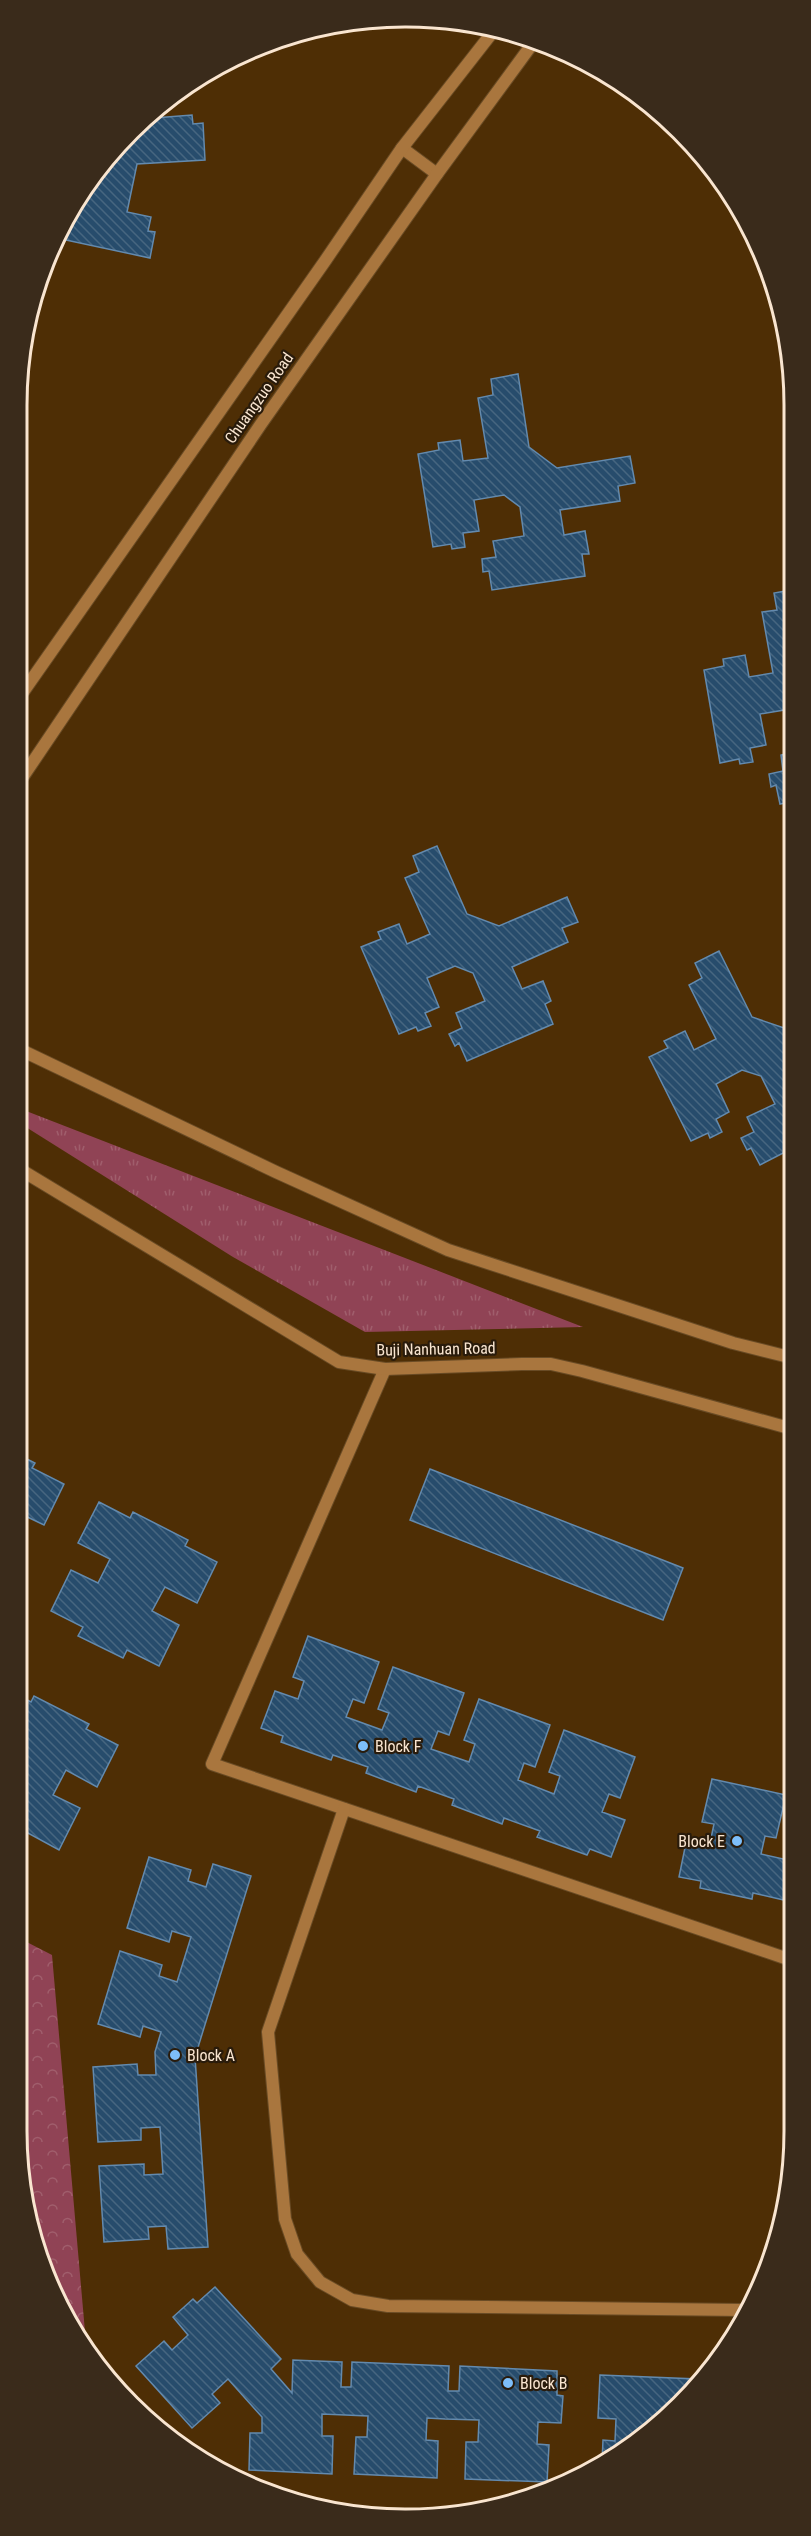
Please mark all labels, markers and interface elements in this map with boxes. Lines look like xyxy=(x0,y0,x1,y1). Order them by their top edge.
street label: Chuangzuo Road xyxy=(221,349,297,447)
street label: Buji Nanhuan Road xyxy=(376,1338,496,1360)
place label: Block F xyxy=(375,1737,422,1756)
marker: Block F xyxy=(356,1739,370,1753)
place label: Block E xyxy=(678,1832,725,1851)
marker: Block E xyxy=(730,1834,744,1848)
place label: Block A xyxy=(187,2046,235,2065)
marker: Block A xyxy=(168,2048,182,2062)
place label: Block B xyxy=(520,2374,567,2393)
marker: Block B xyxy=(501,2376,515,2390)

